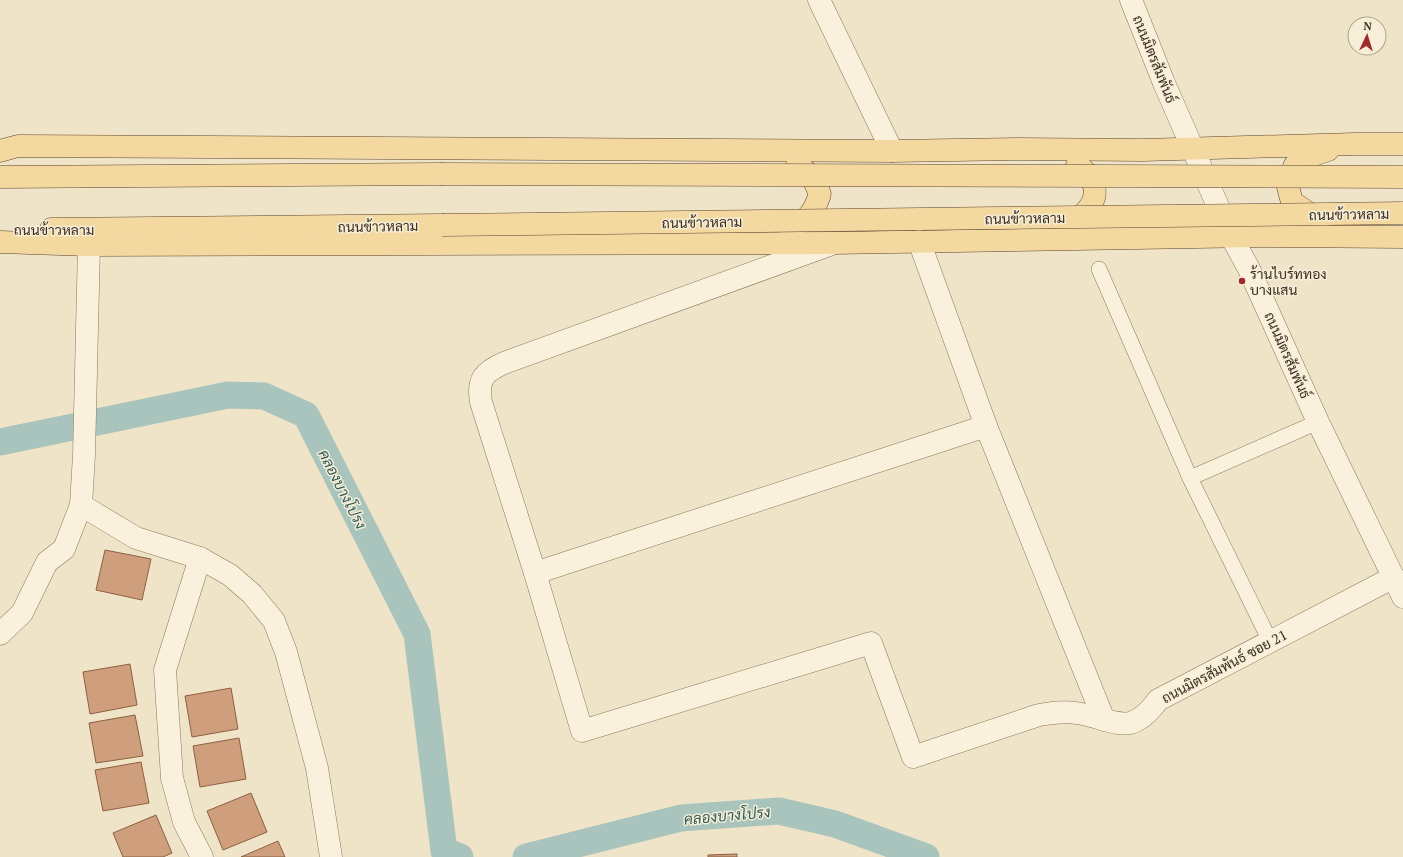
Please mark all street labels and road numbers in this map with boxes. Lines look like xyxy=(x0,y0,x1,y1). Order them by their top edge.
street label: ถนนมิตรสัมพันธ์ xyxy=(1129,12,1181,106)
street label: ถนนข้าวหลาม xyxy=(1309,204,1389,224)
street label: ถนนข้าวหลาม xyxy=(985,208,1065,228)
street label: ถนนข้าวหลาม xyxy=(662,212,742,232)
street label: ถนนข้าวหลาม xyxy=(338,216,418,236)
street label: ถนนข้าวหลาม xyxy=(14,220,94,239)
street label: ถนนมิตรสัมพันธ์ xyxy=(1260,309,1316,402)
street label: ถนนมิตรสัมพันธ์ ซอย 21 xyxy=(1158,625,1290,707)

